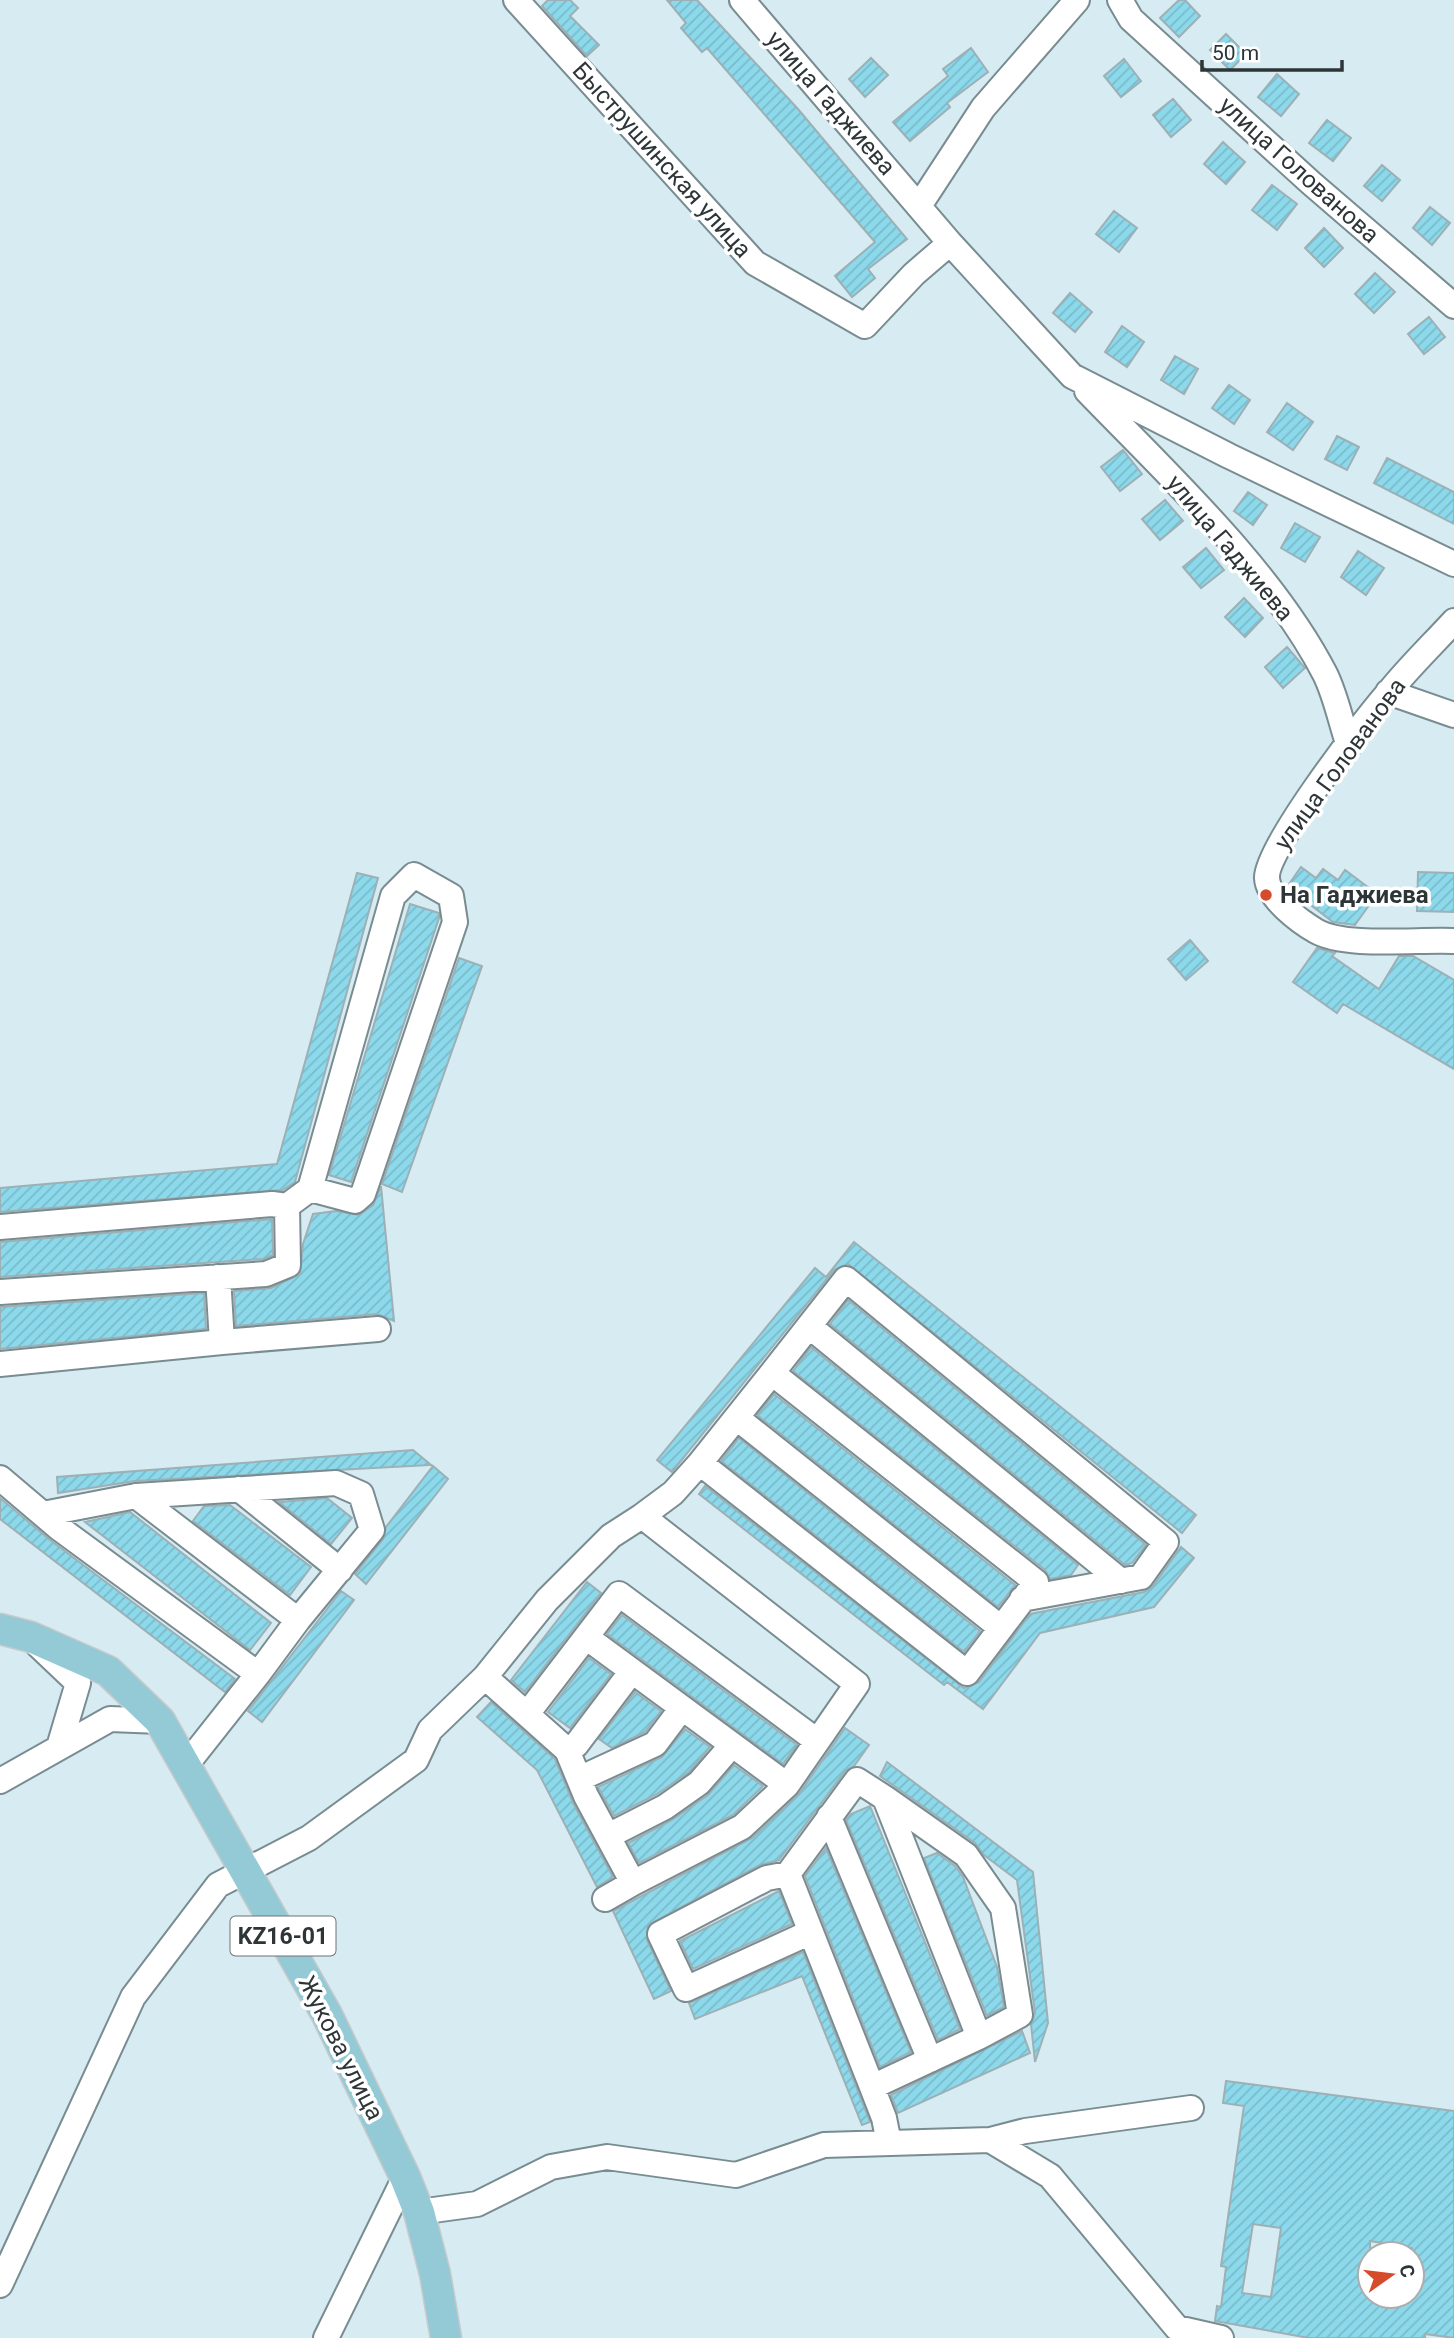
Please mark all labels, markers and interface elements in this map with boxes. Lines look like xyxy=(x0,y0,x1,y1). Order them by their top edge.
street label: улица Гаджиева xyxy=(761,25,901,181)
scale bar xyxy=(1202,28,1342,72)
text: 50 m xyxy=(1212,41,1259,65)
street label: Быструшинская улица xyxy=(567,57,757,263)
street label: улица Голованова xyxy=(1213,91,1385,249)
street label: улица Гаджиева xyxy=(1161,469,1299,627)
street label: улица Голованова xyxy=(1268,673,1412,855)
place label: На Гаджиева xyxy=(1280,881,1429,909)
marker: На Гаджиева xyxy=(1258,887,1274,903)
road number: KZ16-01 xyxy=(230,1916,336,1955)
street label: Жукова улица xyxy=(293,1971,389,2125)
north arrow xyxy=(1356,2240,1426,2310)
text: С xyxy=(1394,2262,1420,2280)

